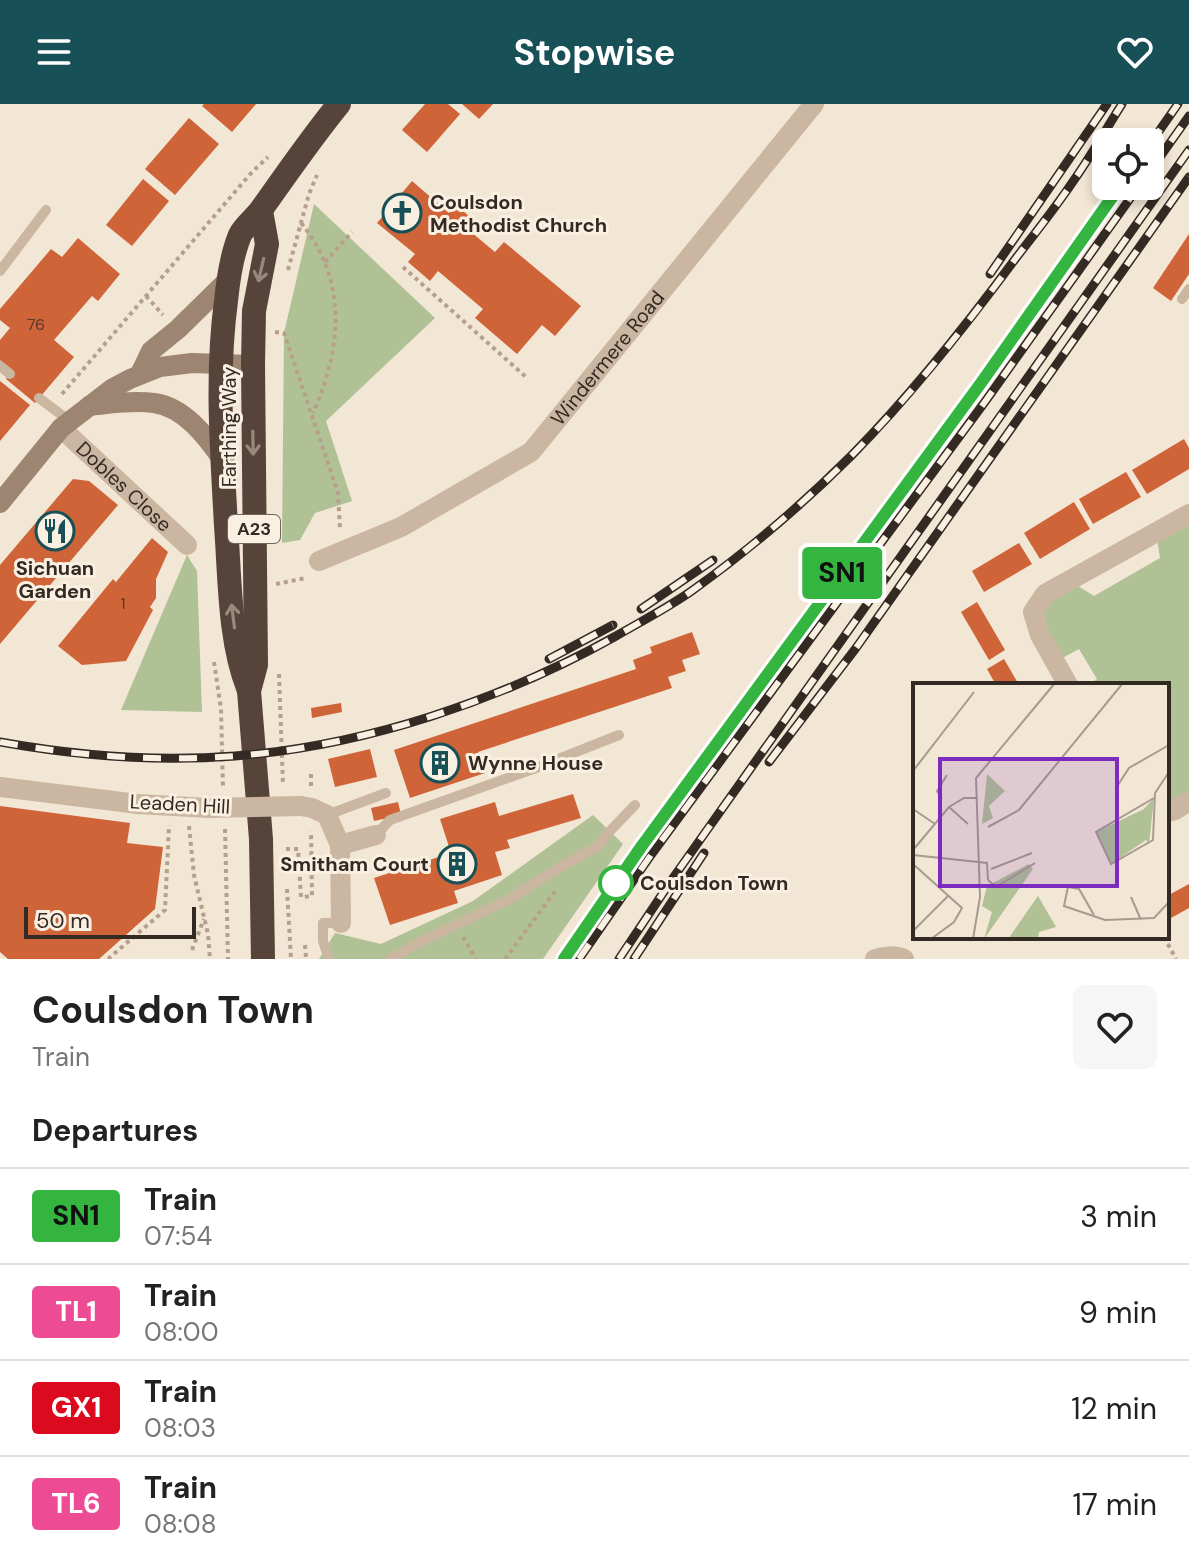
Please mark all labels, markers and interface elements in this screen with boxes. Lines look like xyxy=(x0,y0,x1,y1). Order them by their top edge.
text: Stopwise xyxy=(514,29,676,76)
icon: menu xyxy=(32,30,76,74)
icon: heart xyxy=(1113,30,1157,74)
map controls xyxy=(1092,128,1164,200)
button: locate xyxy=(1092,128,1164,200)
place label: Coulsdon Methodist Church xyxy=(430,189,607,238)
church icon: Coulsdon Methodist Church xyxy=(381,192,423,234)
one-way arrow xyxy=(253,257,268,282)
street label: Windermere Road xyxy=(545,285,670,431)
house number: 76 xyxy=(27,314,45,335)
street label: Farthing Way xyxy=(216,367,242,487)
one-way arrow xyxy=(246,429,261,456)
street label: Dobles Close xyxy=(71,436,177,537)
restaurant icon: Sichuan Garden xyxy=(34,510,76,552)
road number: A23 xyxy=(228,515,280,543)
line badge: SN1 xyxy=(796,547,888,599)
text: SN1 xyxy=(818,554,866,591)
place label: Sichuan Garden xyxy=(16,555,94,604)
house number: 1 xyxy=(121,593,126,614)
one-way arrow xyxy=(226,603,241,630)
inset map xyxy=(913,683,1169,939)
building icon: Wynne House xyxy=(419,742,461,784)
place label: Wynne House xyxy=(468,750,603,776)
street label: Leaden Hill xyxy=(129,788,231,820)
building icon: Smitham Court xyxy=(436,843,478,885)
place label: Smitham Court xyxy=(280,851,429,877)
marker: Coulsdon Town xyxy=(599,866,633,900)
place label: Coulsdon Town xyxy=(640,870,788,896)
scale bar xyxy=(24,903,196,939)
text: 50 m xyxy=(36,906,90,935)
text: Coulsdon Town xyxy=(32,985,314,1035)
button: heart xyxy=(1073,985,1157,1069)
text: Train xyxy=(32,1040,90,1074)
text: Departures xyxy=(32,1111,198,1150)
text: Train xyxy=(144,1180,217,1219)
text: SN1 xyxy=(52,1197,100,1234)
text: 3 min xyxy=(1080,1197,1157,1236)
text: 07:54 xyxy=(144,1219,212,1253)
text: Train xyxy=(144,1276,217,1315)
text: TL1 xyxy=(55,1293,97,1330)
text: 9 min xyxy=(1079,1293,1157,1332)
text: 08:00 xyxy=(144,1315,218,1349)
text: Train xyxy=(144,1372,217,1411)
text: GX1 xyxy=(51,1389,101,1426)
text: 12 min xyxy=(1071,1389,1157,1428)
text: 08:03 xyxy=(144,1411,216,1445)
text: Train xyxy=(144,1468,217,1507)
text: TL6 xyxy=(51,1485,101,1522)
text: 17 min xyxy=(1072,1485,1157,1524)
text: 08:08 xyxy=(144,1507,216,1541)

